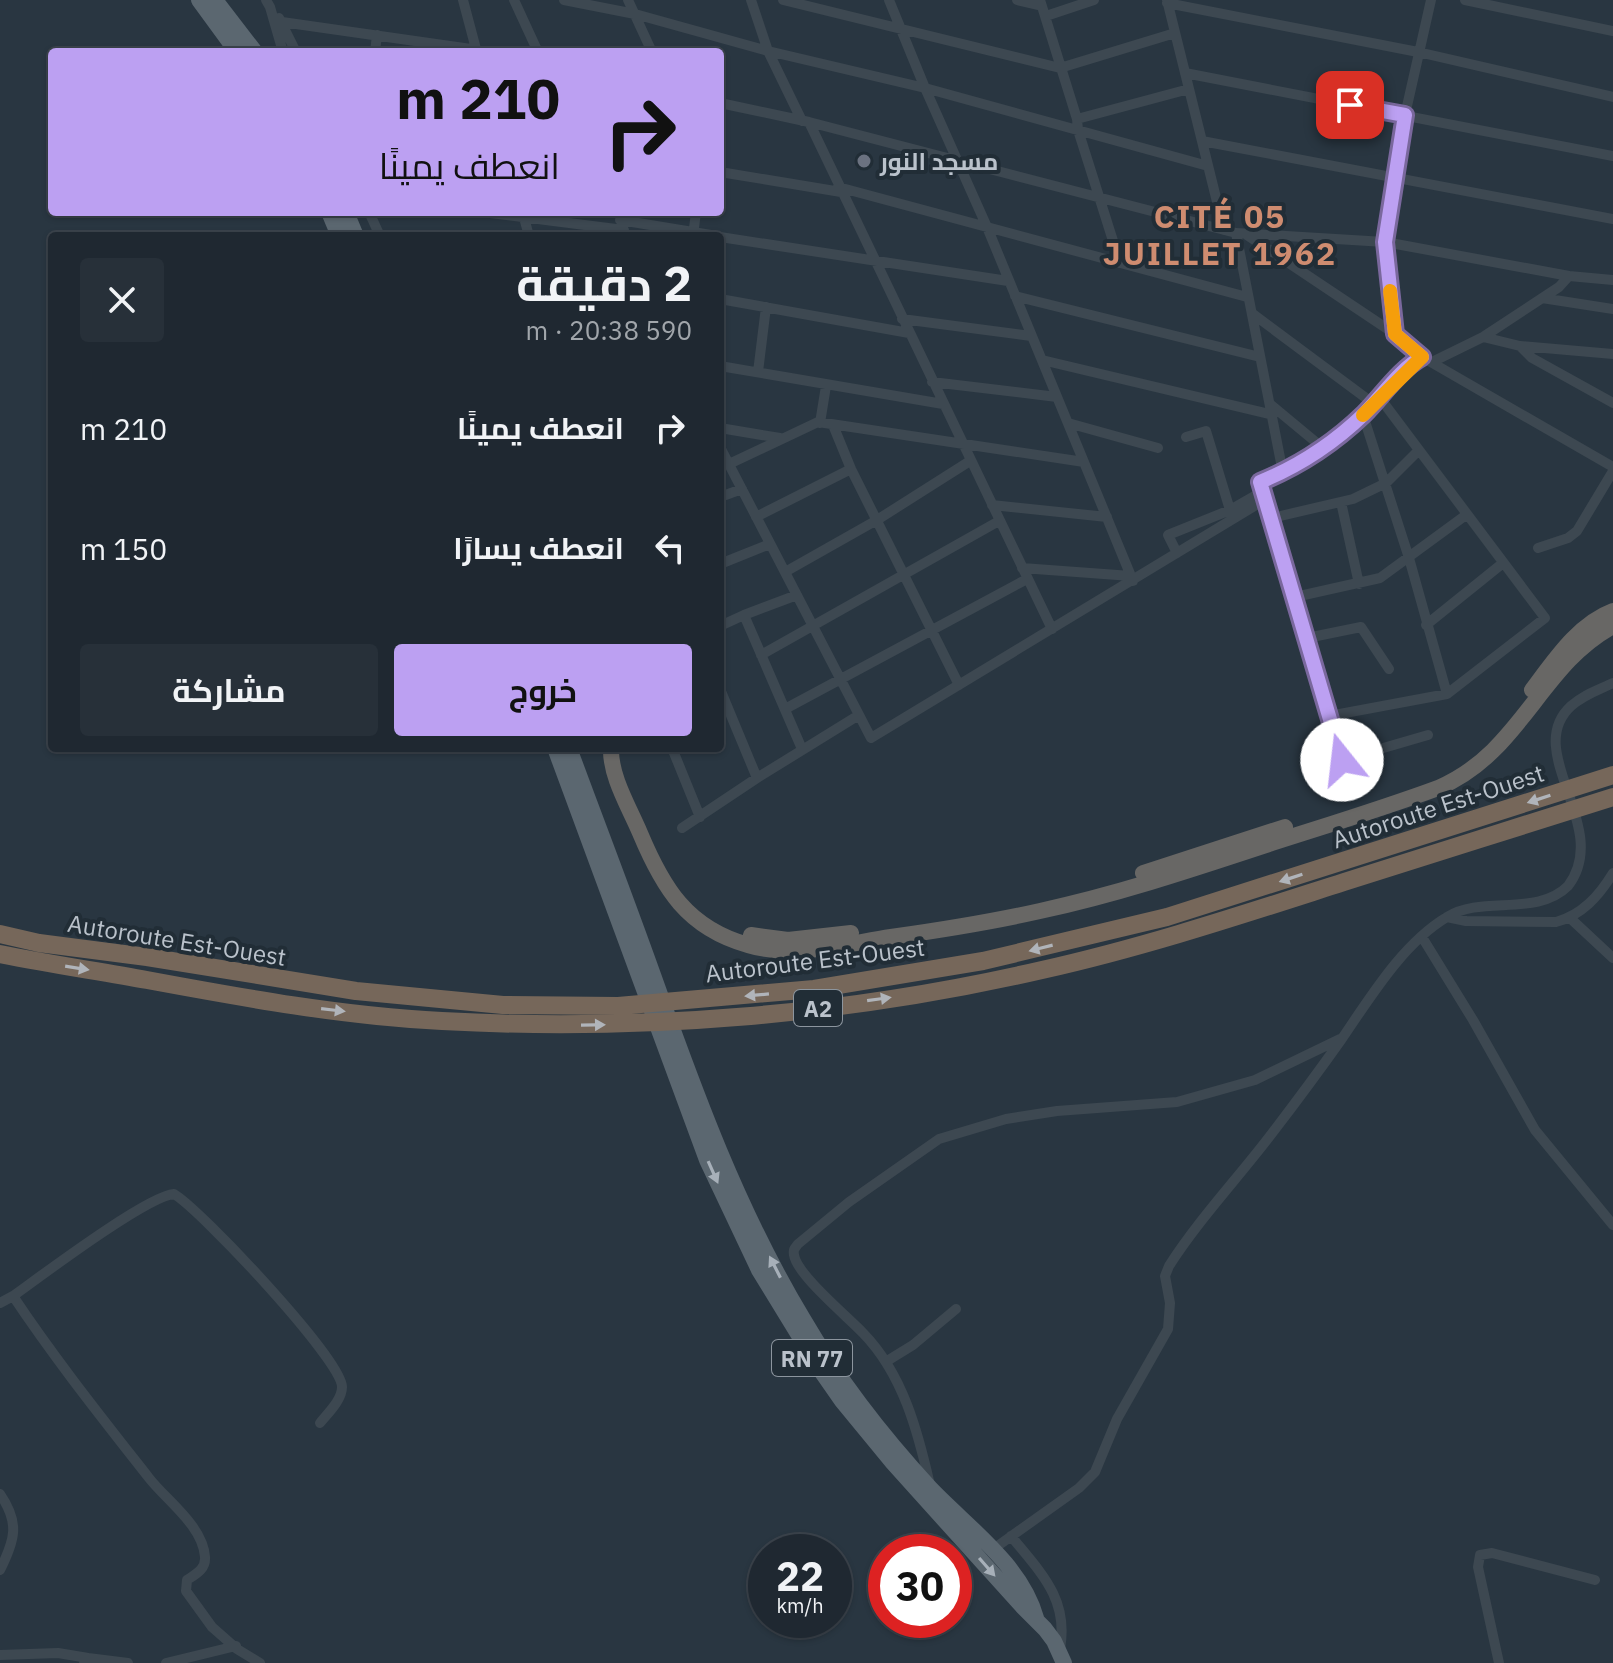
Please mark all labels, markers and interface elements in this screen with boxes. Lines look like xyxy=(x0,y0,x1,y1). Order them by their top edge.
text: 210 m xyxy=(396,62,560,134)
pin xyxy=(1316,71,1384,139)
icon: right xyxy=(588,80,692,184)
icon: arrive xyxy=(1328,83,1372,127)
text: انعطف يمينًا xyxy=(379,142,560,189)
place label: مسجد النور xyxy=(879,145,998,177)
marker: مسجد النور xyxy=(855,152,873,170)
district label: CITÉ 05 JUILLET 1962 xyxy=(1103,195,1337,274)
text: 2 دقيقة xyxy=(516,252,692,314)
button: close xyxy=(80,258,164,342)
text: 590 m · 20:38 xyxy=(526,313,692,347)
icon: right xyxy=(648,406,692,450)
text: انعطف يمينًا xyxy=(457,408,624,447)
text: 210 m xyxy=(80,409,167,448)
icon: left xyxy=(648,526,692,570)
text: انعطف يسارًا xyxy=(453,528,624,567)
text: 150 m xyxy=(80,529,167,568)
button: مشاركة xyxy=(80,644,378,736)
button: خروج xyxy=(394,644,692,736)
position arrow xyxy=(1300,718,1384,802)
street label: Autoroute Est-Ouest xyxy=(1328,757,1548,855)
one-way arrow xyxy=(1526,793,1550,806)
one-way arrow xyxy=(1279,873,1303,885)
street label: Autoroute Est-Ouest xyxy=(65,907,289,973)
street label: Autoroute Est-Ouest xyxy=(703,931,927,989)
one-way arrow xyxy=(1028,943,1053,955)
one-way arrow xyxy=(64,963,89,975)
one-way arrow xyxy=(744,988,769,1001)
road number: A2 xyxy=(794,990,842,1026)
one-way arrow xyxy=(867,992,892,1005)
one-way arrow xyxy=(321,1003,346,1016)
one-way arrow xyxy=(581,1019,606,1031)
one-way arrow xyxy=(706,1160,719,1184)
one-way arrow xyxy=(768,1256,782,1279)
road number: RN 77 xyxy=(772,1340,852,1376)
speed limit sign: 30 xyxy=(868,1534,972,1638)
text: 22 xyxy=(776,1550,824,1602)
one-way arrow xyxy=(978,1556,995,1576)
text: km/h xyxy=(776,1592,824,1619)

